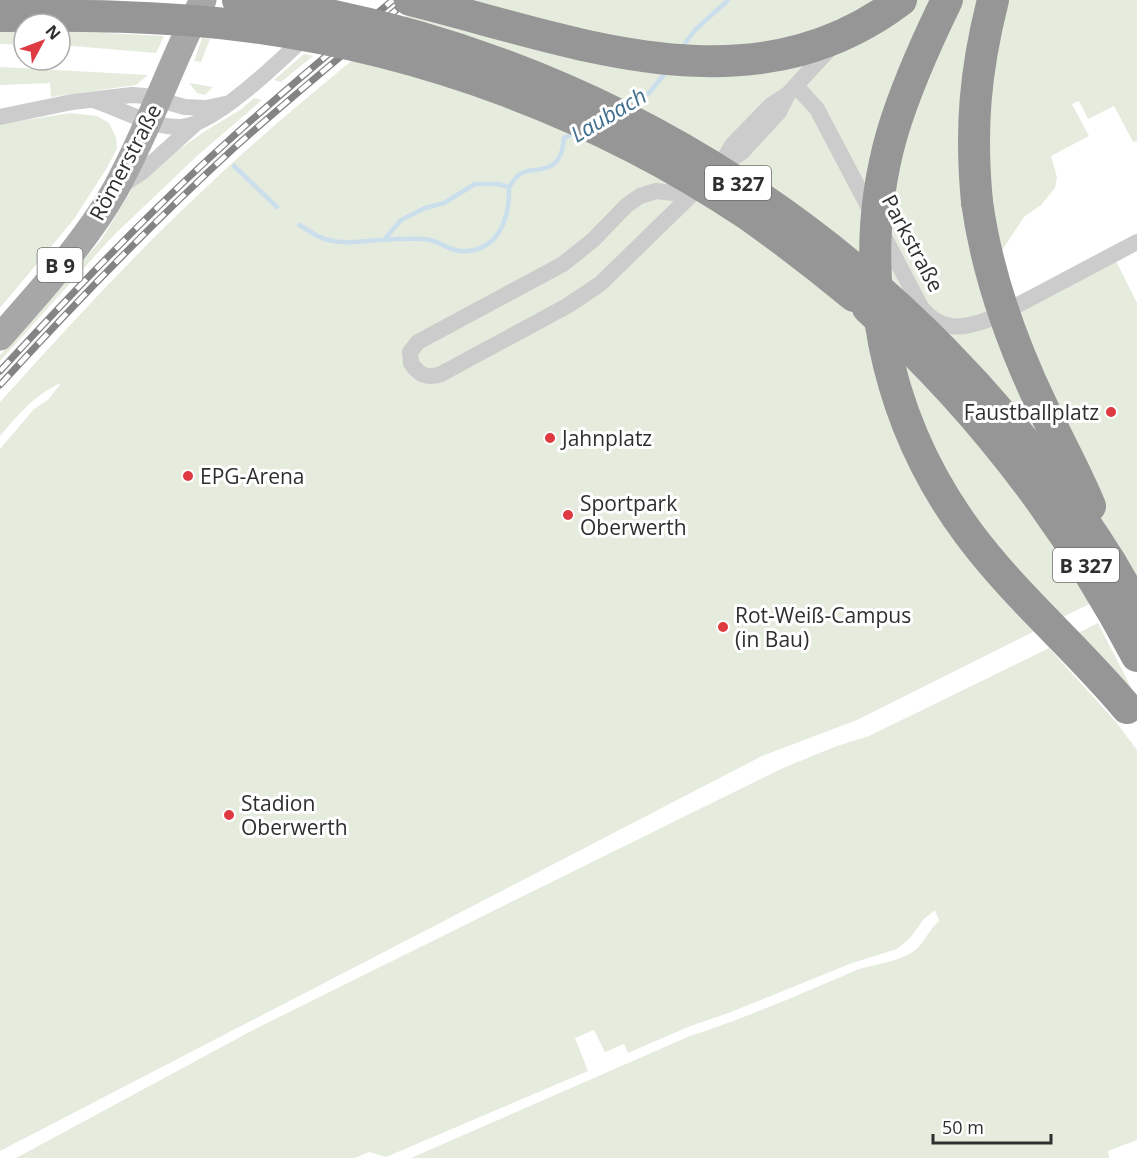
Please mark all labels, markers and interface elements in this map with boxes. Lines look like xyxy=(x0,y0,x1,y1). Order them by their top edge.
north arrow xyxy=(12,12,72,72)
text: N xyxy=(41,20,66,44)
water label: Laubach xyxy=(565,80,651,148)
street label: Römerstraße xyxy=(83,99,167,225)
road number: B 327 xyxy=(705,166,771,200)
street label: Parkstraße xyxy=(876,189,950,297)
road number: B 9 xyxy=(38,248,82,282)
place label: Faustballplatz xyxy=(964,398,1099,426)
marker: Faustballplatz xyxy=(1104,405,1118,419)
place label: Jahnplatz xyxy=(560,424,652,452)
marker: Jahnplatz xyxy=(543,431,557,445)
place label: EPG-Arena xyxy=(200,462,305,490)
marker: EPG-Arena xyxy=(181,469,195,483)
place label: Sportpark Oberwerth xyxy=(580,489,687,541)
marker: Sportpark Oberwerth xyxy=(561,508,575,522)
road number: B 327 xyxy=(1053,548,1119,582)
place label: Rot-Weiß-Campus (in Bau) xyxy=(735,601,911,653)
marker: Rot-Weiß-Campus (in Bau) xyxy=(716,620,730,634)
place label: Stadion Oberwerth xyxy=(241,789,348,841)
marker: Stadion Oberwerth xyxy=(222,808,236,822)
scale bar xyxy=(933,1107,1052,1145)
text: 50 m xyxy=(942,1115,984,1139)

